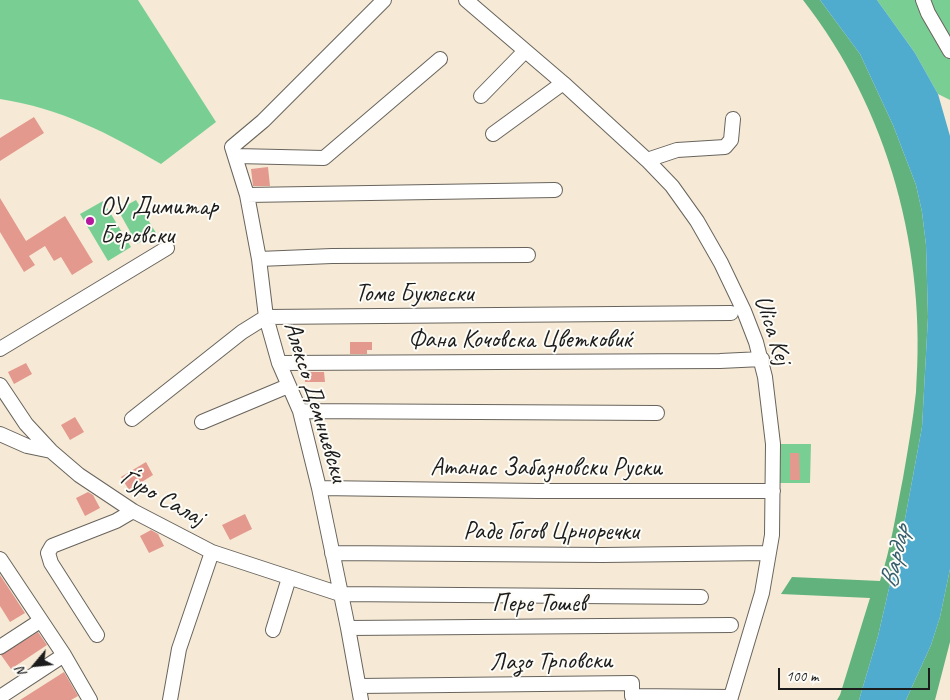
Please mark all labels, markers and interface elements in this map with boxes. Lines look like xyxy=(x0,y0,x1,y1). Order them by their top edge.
place label: ОУ Димитар Беровски xyxy=(100,192,218,251)
marker: ОУ Димитар Беровски xyxy=(84,215,96,227)
street label: Томе Буклески xyxy=(355,279,473,309)
street label: Ulica Kej xyxy=(747,291,797,369)
street label: Алексо Демниевски xyxy=(276,318,354,486)
street label: Фана Кочовска Цветковиќ xyxy=(408,325,632,355)
street label: Атанас Забазновски Руски xyxy=(430,453,662,483)
street label: Ѓуро Салај xyxy=(115,463,209,533)
street label: Раде Гогов Црноречки xyxy=(463,517,639,547)
water label: Вардар xyxy=(874,523,918,591)
street label: Пере Тошев xyxy=(492,589,586,619)
north arrow xyxy=(10,640,60,690)
street label: Лазо Трповски xyxy=(489,646,613,678)
scale bar xyxy=(780,658,932,690)
text: N xyxy=(12,664,31,680)
text: 100 m xyxy=(786,667,818,686)

